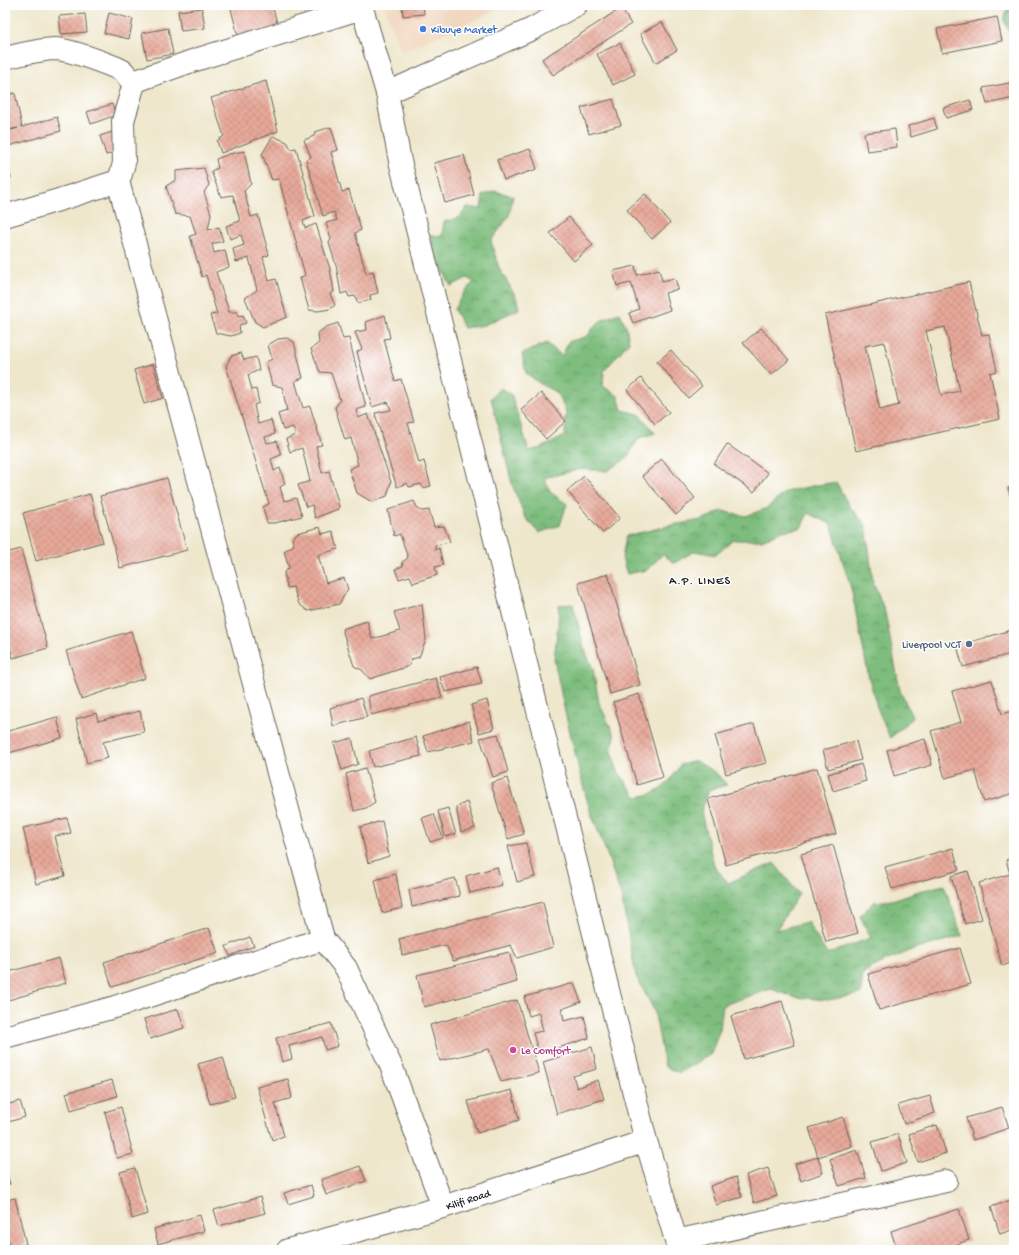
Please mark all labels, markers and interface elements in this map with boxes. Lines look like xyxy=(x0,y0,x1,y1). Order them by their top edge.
marker: Kibuye Market xyxy=(418,24,428,34)
place label: Kibuye Market xyxy=(431,25,498,37)
district label: A.P. LINES xyxy=(669,575,731,589)
marker: Liverpool VCT xyxy=(964,639,974,649)
place label: Liverpool VCT xyxy=(902,640,962,652)
marker: Le Comfort xyxy=(508,1045,518,1055)
place label: Le Comfort xyxy=(521,1045,572,1058)
street label: Kilifi Road xyxy=(445,1188,494,1214)

